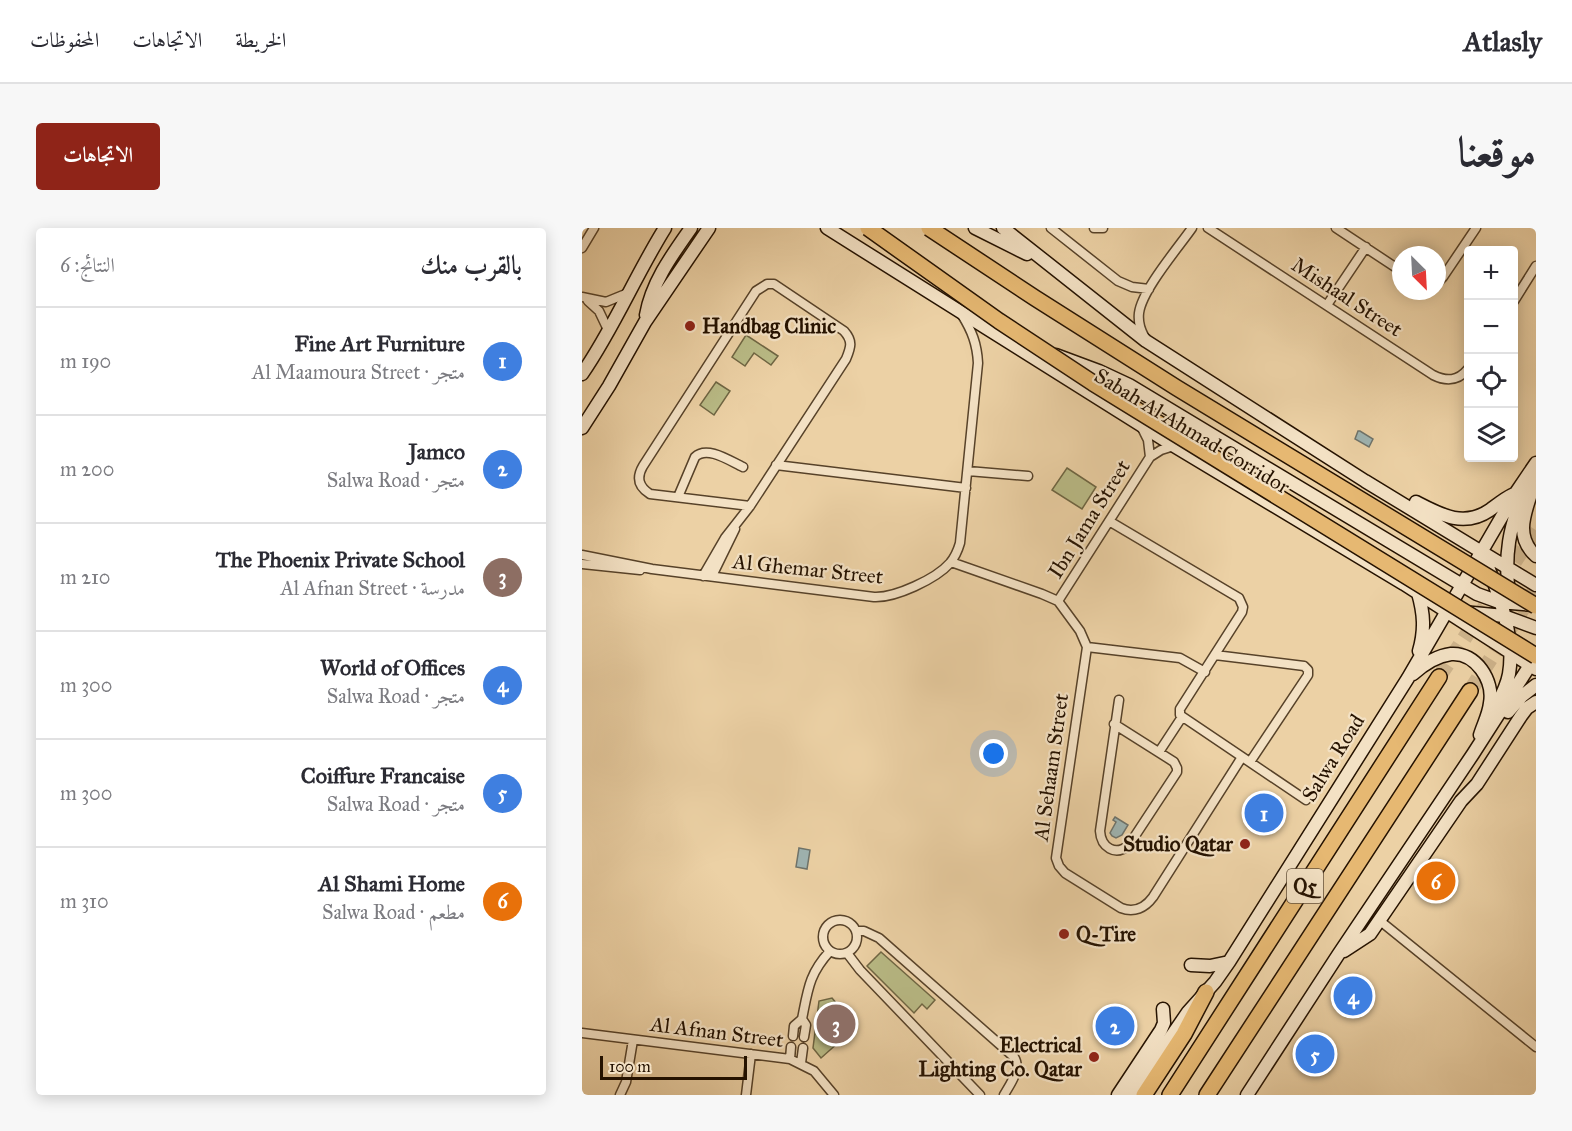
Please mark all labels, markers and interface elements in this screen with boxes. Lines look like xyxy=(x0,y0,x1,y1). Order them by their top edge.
text: Atlasly xyxy=(1464,24,1542,59)
text: المحفوظات xyxy=(30,27,99,53)
text: الاتجاهات xyxy=(132,27,202,53)
text: الخريطة xyxy=(235,27,286,53)
button: الاتجاهات xyxy=(36,123,160,190)
text: موقعنا xyxy=(1458,126,1536,178)
north arrow xyxy=(1392,246,1446,300)
map controls xyxy=(1464,246,1518,462)
button: + xyxy=(1464,246,1518,300)
text: بالقرب منك xyxy=(420,249,522,281)
street label: Mishaal Street xyxy=(1287,252,1408,343)
text: النتائج: 6 xyxy=(60,253,115,277)
button: − xyxy=(1464,300,1518,354)
place label: Handbag Clinic xyxy=(702,313,836,339)
marker: Handbag Clinic xyxy=(683,319,697,333)
text: Fine Art Furniture xyxy=(294,330,465,357)
text: 190 m xyxy=(60,349,111,373)
text: 1 xyxy=(499,349,506,373)
button: locate xyxy=(1464,354,1518,408)
text: متجر · Al Maamoura Street xyxy=(252,360,465,384)
street label: Sabah Al Ahmad Corridor xyxy=(1090,362,1295,500)
button: layers xyxy=(1464,408,1518,462)
text: Jamco xyxy=(408,438,465,465)
street label: Ibn Jama Street xyxy=(1042,454,1136,583)
text: 200 m xyxy=(60,457,114,481)
text: 2 xyxy=(498,457,507,481)
text: متجر · Salwa Road xyxy=(327,468,465,492)
text: The Phoenix Private School xyxy=(216,546,465,573)
street label: Al Ghemar Street xyxy=(730,548,885,590)
text: 210 m xyxy=(60,565,110,589)
text: 3 xyxy=(499,565,507,589)
text: مدرسة · Al Afnan Street xyxy=(280,576,465,600)
text: World of Offices xyxy=(320,654,465,681)
text: 300 m xyxy=(60,673,112,697)
text: 4 xyxy=(497,673,508,697)
text: متجر · Salwa Road xyxy=(327,684,465,708)
street label: Al Sehaam Street xyxy=(1028,691,1074,844)
street label: Salwa Road xyxy=(1296,709,1370,807)
your location xyxy=(979,739,1008,768)
text: Coiffure Francaise xyxy=(301,762,465,789)
text: 300 m xyxy=(60,781,112,805)
text: 5 xyxy=(498,781,507,805)
pin: 1 xyxy=(1244,790,1284,836)
text: متجر · Salwa Road xyxy=(327,792,465,816)
place label: Studio Qatar xyxy=(1123,831,1234,857)
marker: Studio Qatar xyxy=(1238,837,1252,851)
pin: 6 xyxy=(1416,858,1456,904)
road number: Q5 xyxy=(1287,869,1323,903)
text: Al Shami Home xyxy=(319,870,465,897)
text: 310 m xyxy=(60,889,109,913)
text: 6 xyxy=(497,889,508,913)
text: مطعم · Salwa Road xyxy=(322,900,465,924)
place label: Q-Tire xyxy=(1076,921,1136,947)
marker: Q-Tire xyxy=(1057,927,1071,941)
pin: 4 xyxy=(1334,974,1372,1018)
pin: 3 xyxy=(816,1002,856,1046)
pin: 2 xyxy=(1096,1004,1134,1048)
street label: Al Afnan Street xyxy=(648,1011,786,1053)
place label: Electrical Lighting Co. Qatar xyxy=(919,1032,1083,1082)
pin: 5 xyxy=(1296,1032,1334,1076)
marker: Electrical Lighting Co. Qatar xyxy=(1087,1050,1101,1064)
scale bar xyxy=(600,1053,747,1080)
text: 100 m xyxy=(609,1057,651,1076)

